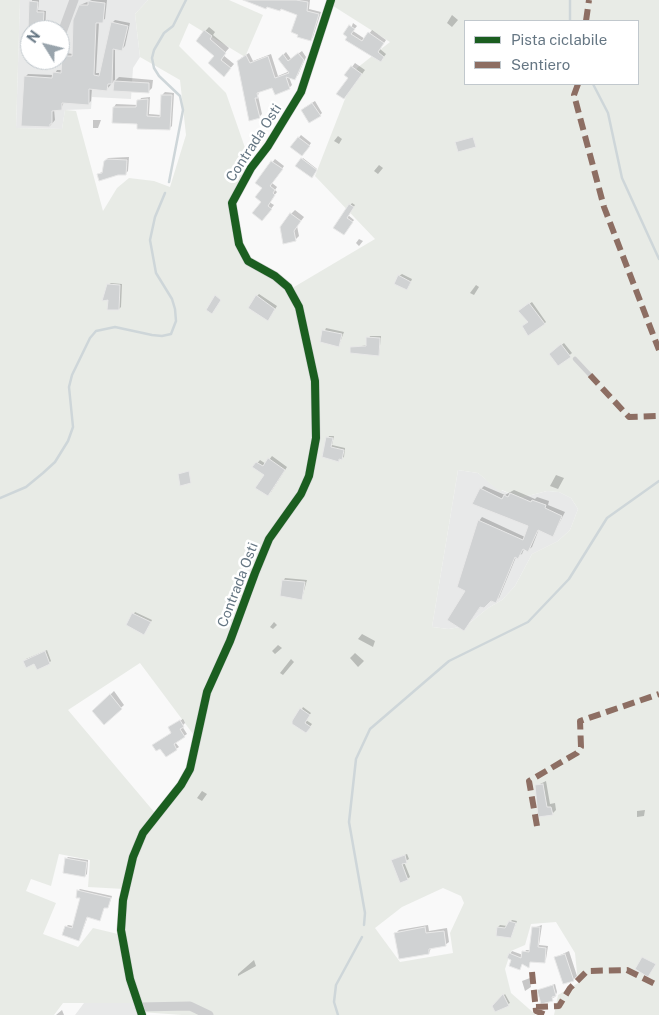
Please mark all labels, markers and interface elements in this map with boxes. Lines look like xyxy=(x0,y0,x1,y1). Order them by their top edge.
north arrow xyxy=(20,20,70,70)
legend xyxy=(464,20,639,85)
text: N xyxy=(24,28,43,46)
text: Pista ciclabile xyxy=(511,31,607,48)
text: Sentiero xyxy=(511,56,570,73)
street label: Contrada Osti xyxy=(223,101,285,185)
street label: Contrada Osti xyxy=(214,540,262,630)

